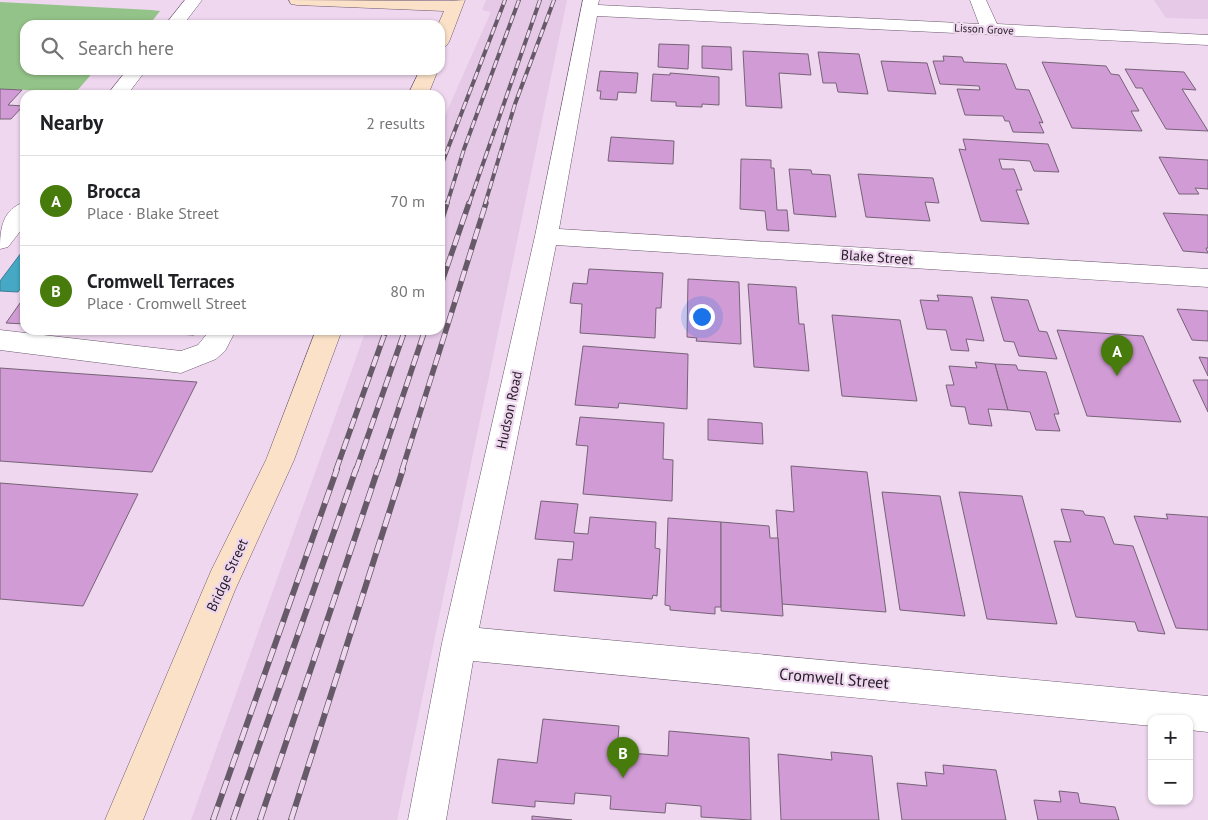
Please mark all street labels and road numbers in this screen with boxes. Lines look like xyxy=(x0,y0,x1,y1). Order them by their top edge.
street label: Lisson Grove xyxy=(954,20,1015,38)
street label: Blake Street xyxy=(840,245,914,269)
street label: Hudson Road xyxy=(492,370,526,450)
street label: Bridge Street xyxy=(202,535,252,614)
street label: Cromwell Street xyxy=(778,663,890,693)

